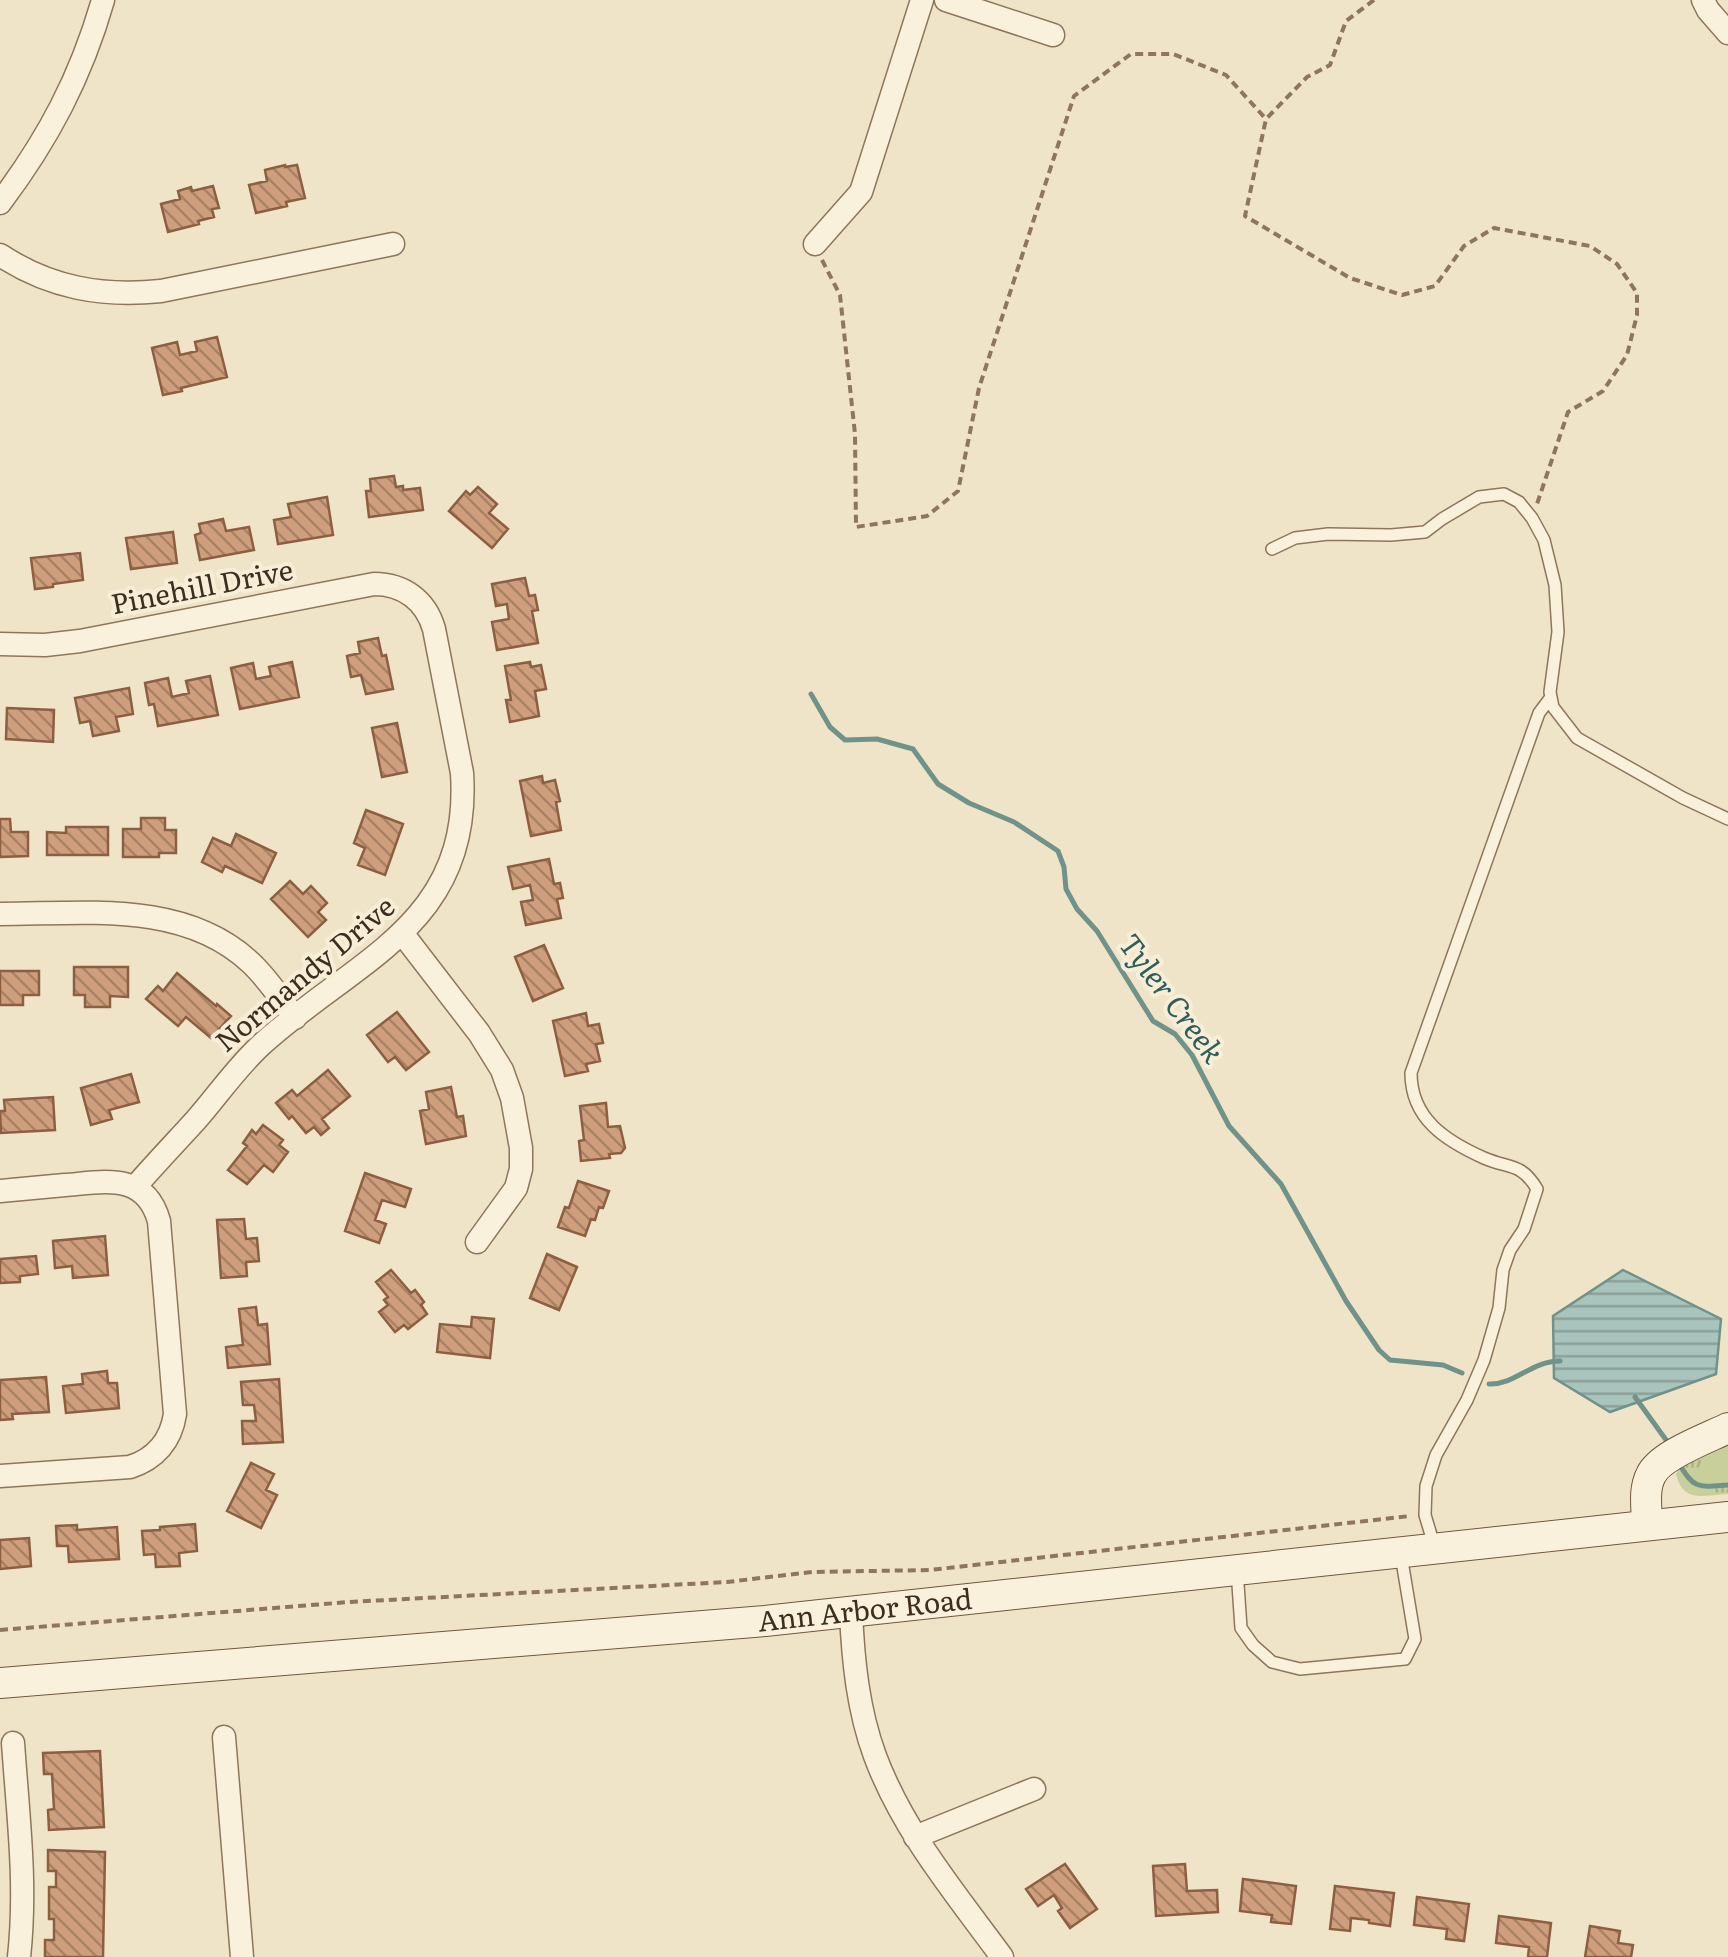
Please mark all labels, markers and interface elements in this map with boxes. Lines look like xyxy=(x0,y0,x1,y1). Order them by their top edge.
street label: Pinehill Drive xyxy=(107,547,296,623)
street label: Normandy Drive xyxy=(205,885,403,1060)
water label: Tyler Creek xyxy=(1110,923,1237,1071)
street label: Ann Arbor Road xyxy=(755,1576,974,1641)

